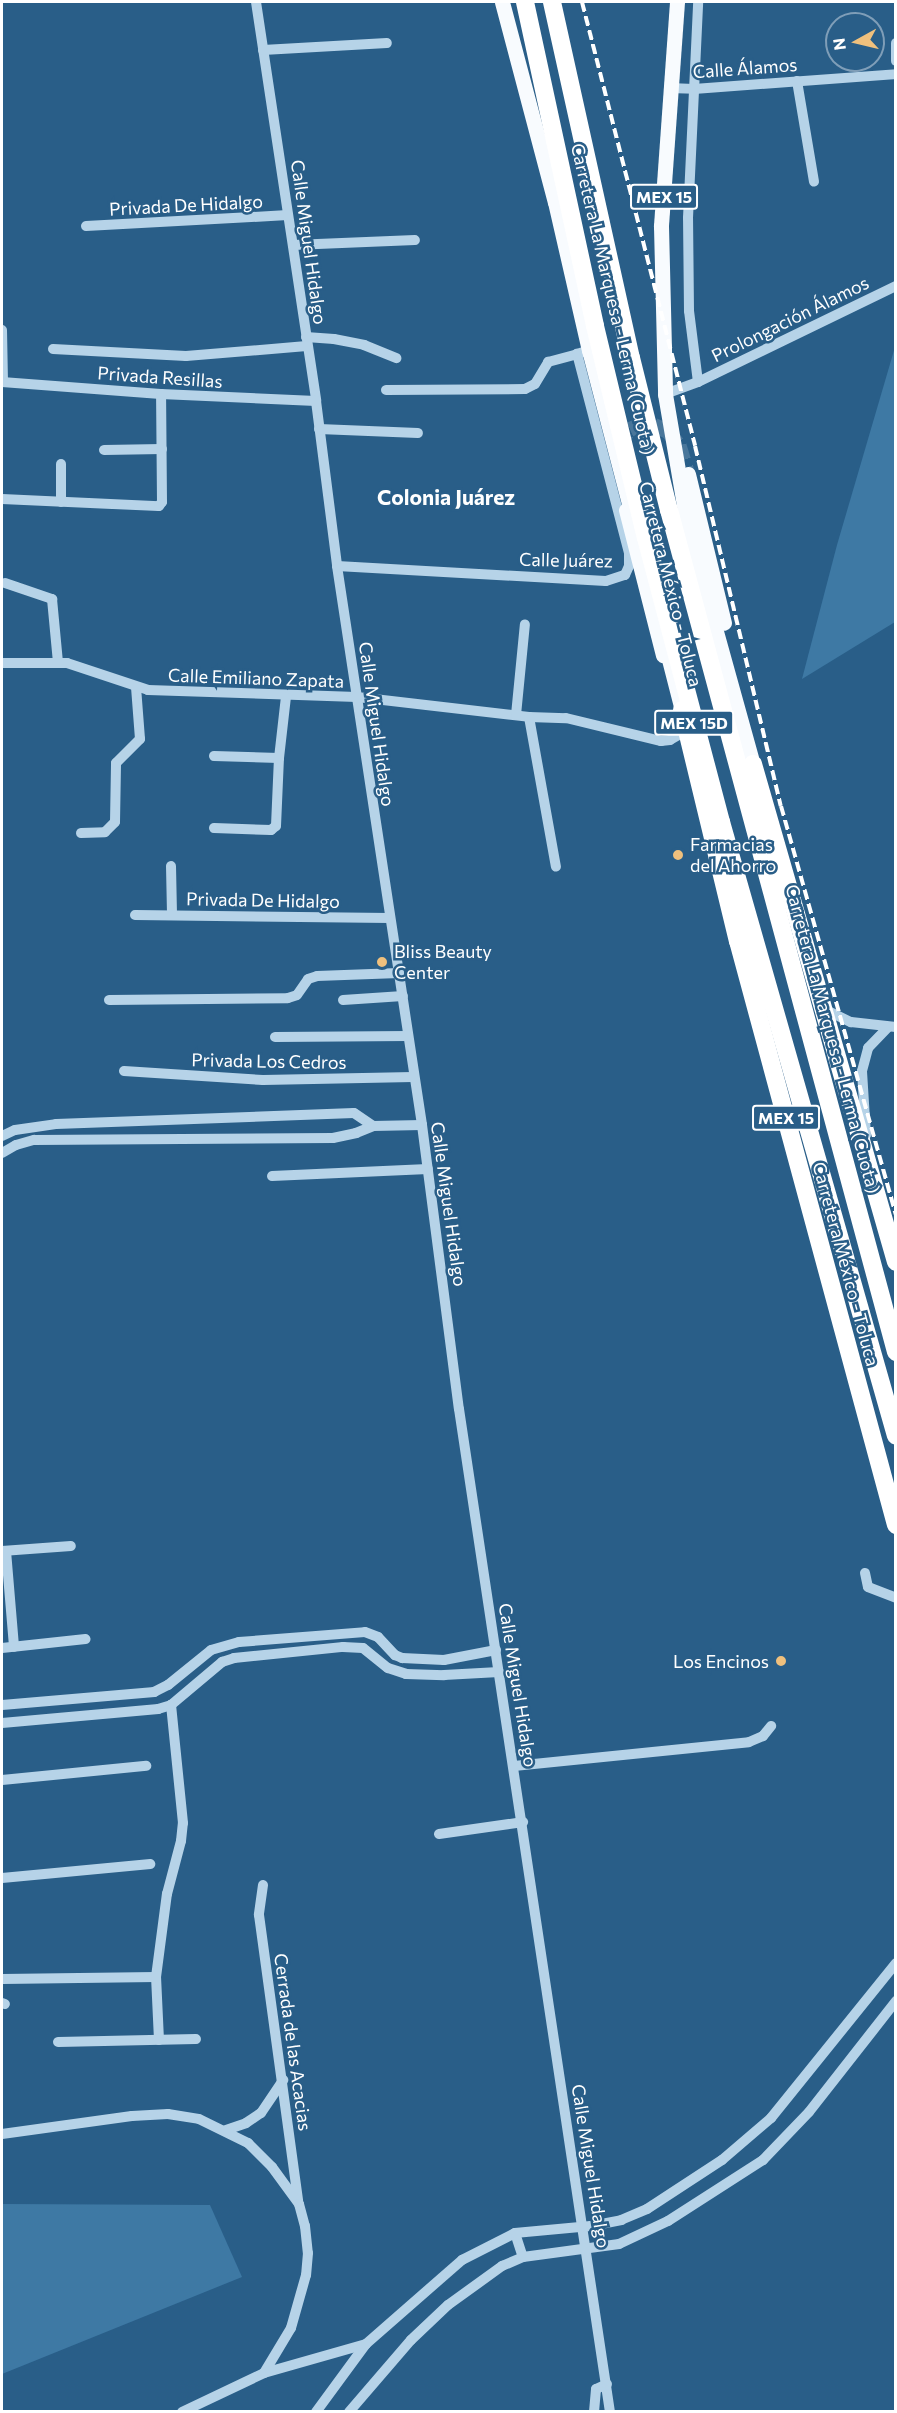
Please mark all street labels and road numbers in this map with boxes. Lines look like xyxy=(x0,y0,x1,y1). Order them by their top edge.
street label: Calle Álamos xyxy=(692,54,798,82)
street label: Carretera La Marquesa - Lerma (Cuota) xyxy=(567,141,659,457)
street label: Calle Miguel Hidalgo xyxy=(287,158,331,326)
road number: MEX 15 xyxy=(630,184,698,210)
street label: Privada De Hidalgo xyxy=(109,190,263,220)
street label: Prolongación Álamos xyxy=(708,271,872,367)
street label: Privada Resillas xyxy=(97,362,223,392)
street label: Carretera México - Toluca xyxy=(635,479,707,689)
street label: Calle Juárez xyxy=(519,548,613,572)
street label: Calle Miguel Hidalgo xyxy=(355,640,399,808)
street label: Calle Emiliano Zapata xyxy=(168,664,344,692)
road number: MEX 15D xyxy=(654,710,734,736)
street label: Carretera La Marquesa - Lerma (Cuota) xyxy=(781,882,885,1196)
street label: Privada De Hidalgo xyxy=(186,888,340,912)
street label: Privada Los Cedros xyxy=(191,1049,347,1073)
road number: MEX 15 xyxy=(752,1105,820,1131)
street label: Calle Miguel Hidalgo xyxy=(427,1120,471,1288)
street label: Carretera México - Toluca xyxy=(808,1159,884,1369)
street label: Calle Miguel Hidalgo xyxy=(494,1601,542,1769)
street label: Cerrada de las Acacias xyxy=(270,1952,316,2132)
street label: Calle Miguel Hidalgo xyxy=(567,2082,615,2250)

